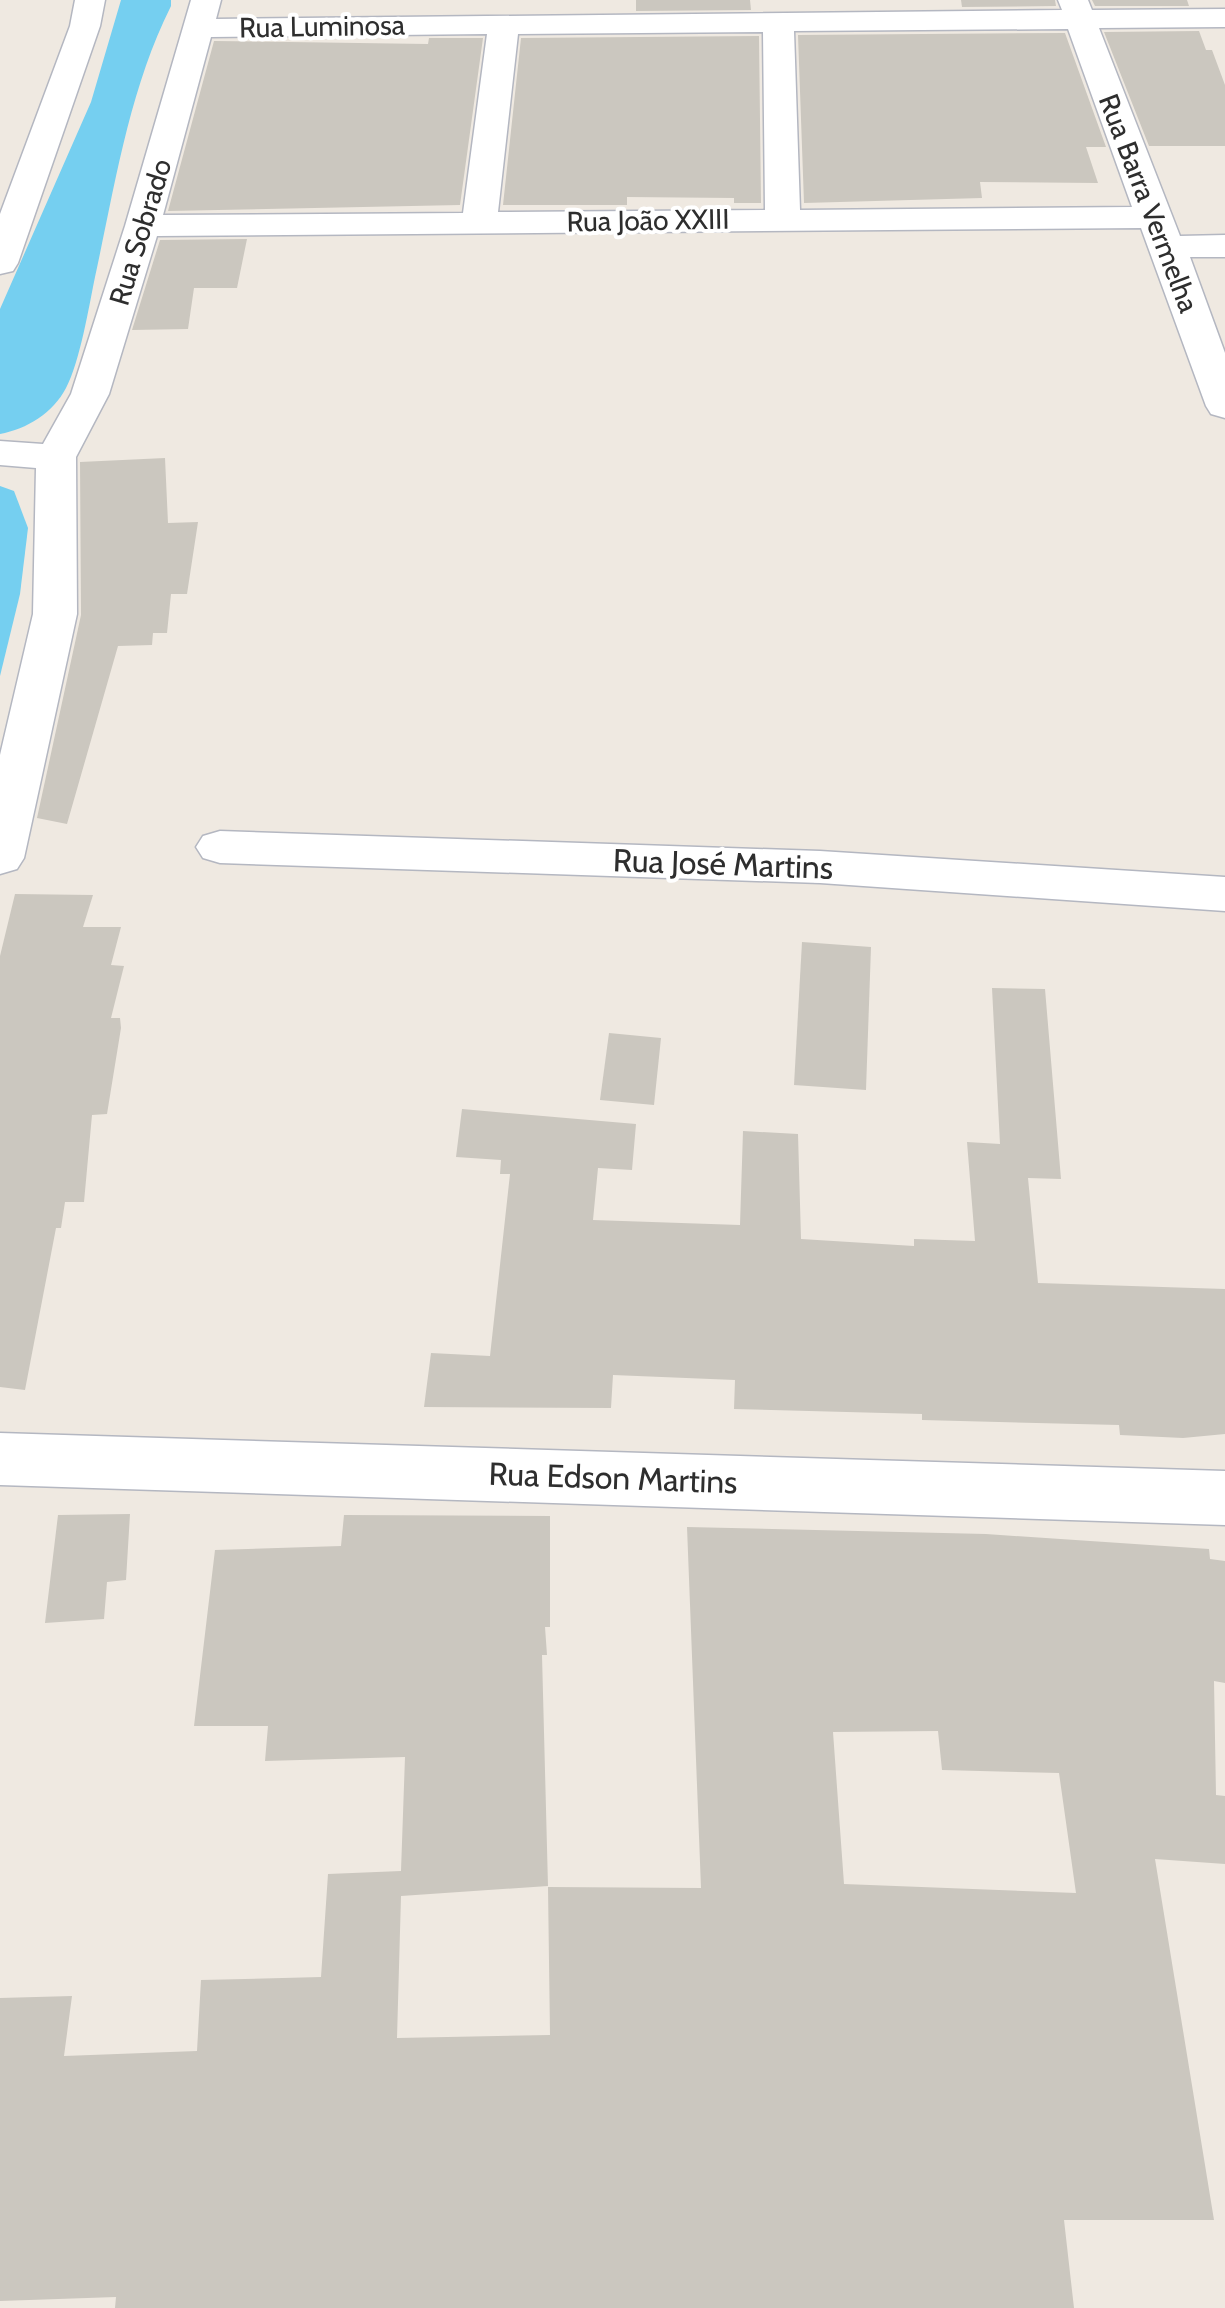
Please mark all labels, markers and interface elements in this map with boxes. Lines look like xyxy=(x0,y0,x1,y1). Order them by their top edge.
street label: Rua Luminosa xyxy=(239,8,406,44)
street label: Rua Barra Vermelha xyxy=(1092,89,1206,317)
street label: Rua Sobrado xyxy=(102,155,178,309)
street label: Rua João XXIII xyxy=(566,202,730,238)
street label: Rua José Martins xyxy=(612,840,834,887)
street label: Rua Edson Martins xyxy=(488,1454,738,1501)

